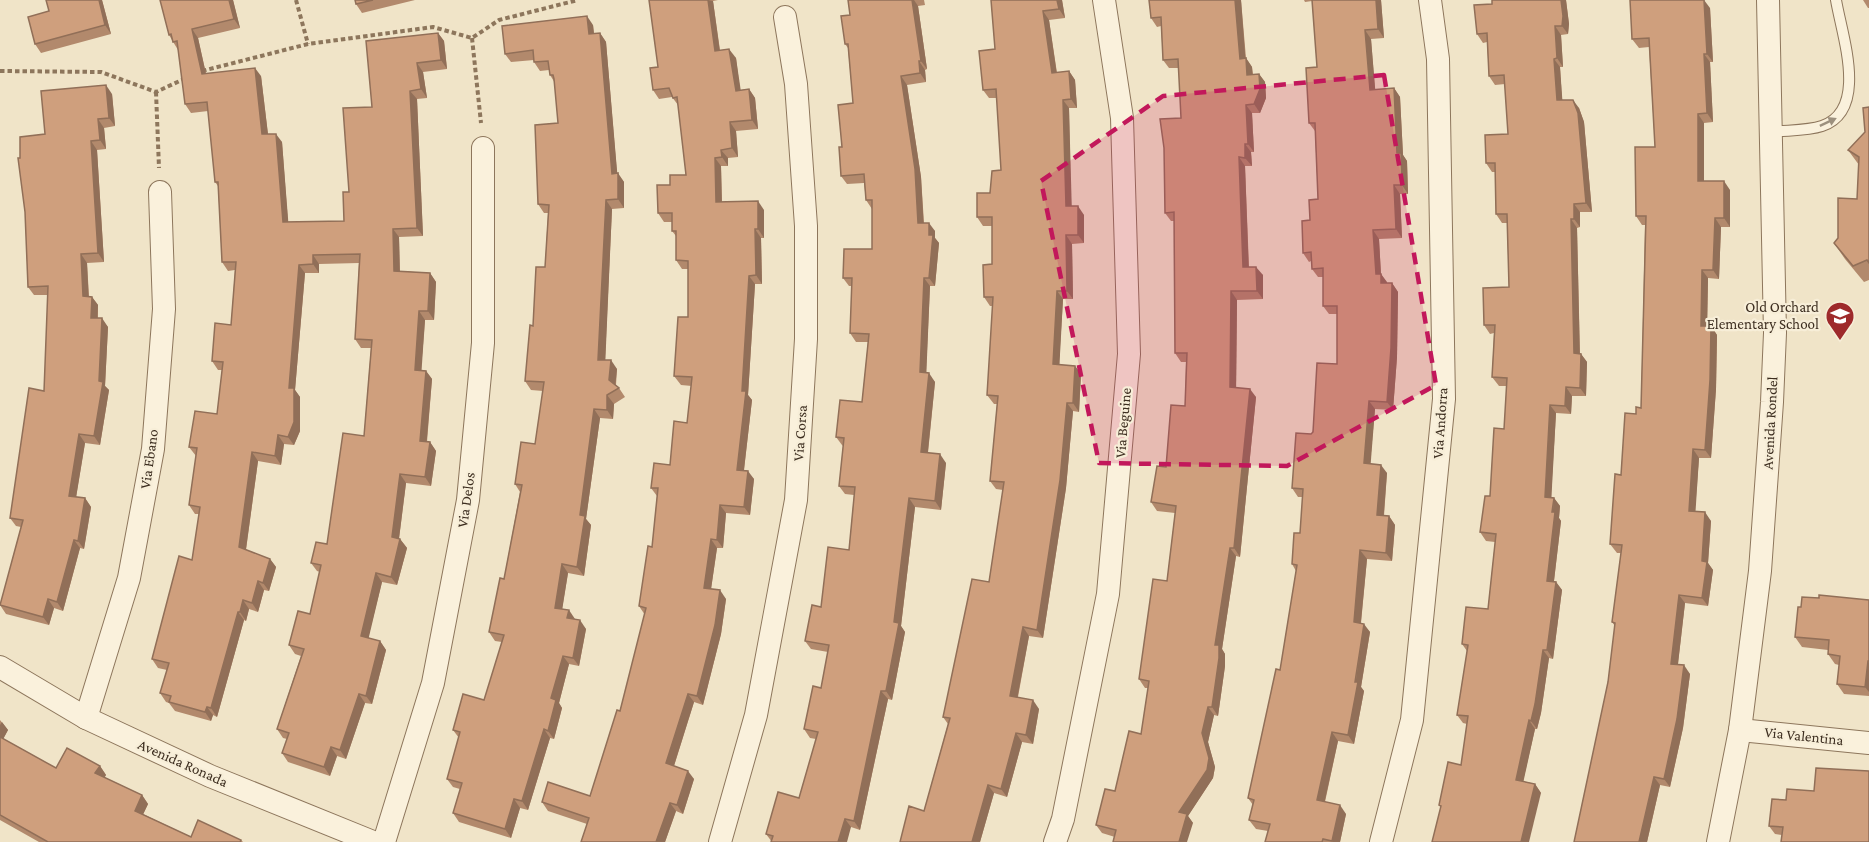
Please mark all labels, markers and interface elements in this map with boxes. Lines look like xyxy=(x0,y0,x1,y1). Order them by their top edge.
one-way arrow xyxy=(1819,118,1836,127)
place label: Old Orchard Elementary School xyxy=(1707,299,1819,333)
school or university icon: Old Orchard Elementary School xyxy=(1824,300,1856,342)
street label: Avenida Rondel xyxy=(1760,376,1780,470)
street label: Via Beguine xyxy=(1112,387,1135,459)
street label: Via Andorra xyxy=(1430,387,1450,459)
street label: Via Corsa xyxy=(790,404,810,462)
street label: Via Ebano xyxy=(137,428,161,490)
street label: Via Delos xyxy=(454,471,478,529)
street label: Via Valentina xyxy=(1764,724,1844,748)
street label: Avenida Ronada xyxy=(136,736,230,790)

